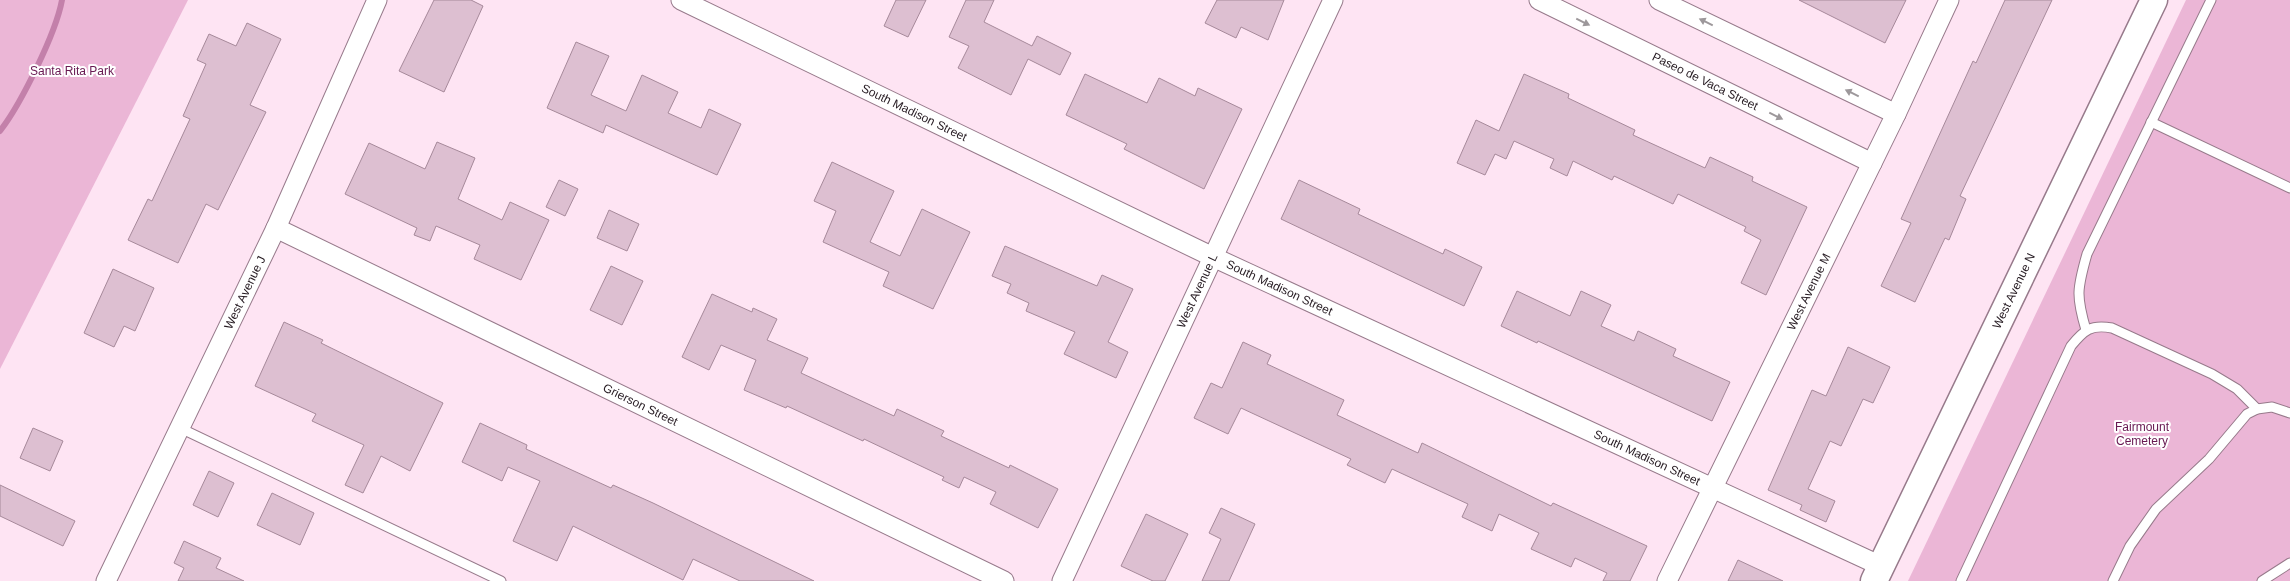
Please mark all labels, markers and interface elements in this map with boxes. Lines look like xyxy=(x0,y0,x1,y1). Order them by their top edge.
one-way arrow xyxy=(1576,18,1590,26)
one-way arrow xyxy=(1699,18,1713,26)
street label: Paseo de Vaca Street xyxy=(1650,50,1761,113)
park label: Santa Rita Park xyxy=(30,64,115,78)
street label: South Madison Street xyxy=(859,81,970,144)
one-way arrow xyxy=(1845,88,1859,96)
one-way arrow xyxy=(1769,112,1783,120)
street label: West Avenue L xyxy=(1174,251,1221,330)
street label: West Avenue M xyxy=(1784,251,1833,333)
street label: West Avenue N xyxy=(1990,251,2038,331)
street label: West Avenue J xyxy=(221,254,268,332)
street label: South Madison Street xyxy=(1224,257,1335,319)
street label: Grierson Street xyxy=(601,381,681,429)
park label: Fairmount Cemetery xyxy=(2115,420,2170,448)
street label: South Madison Street xyxy=(1592,427,1703,489)

